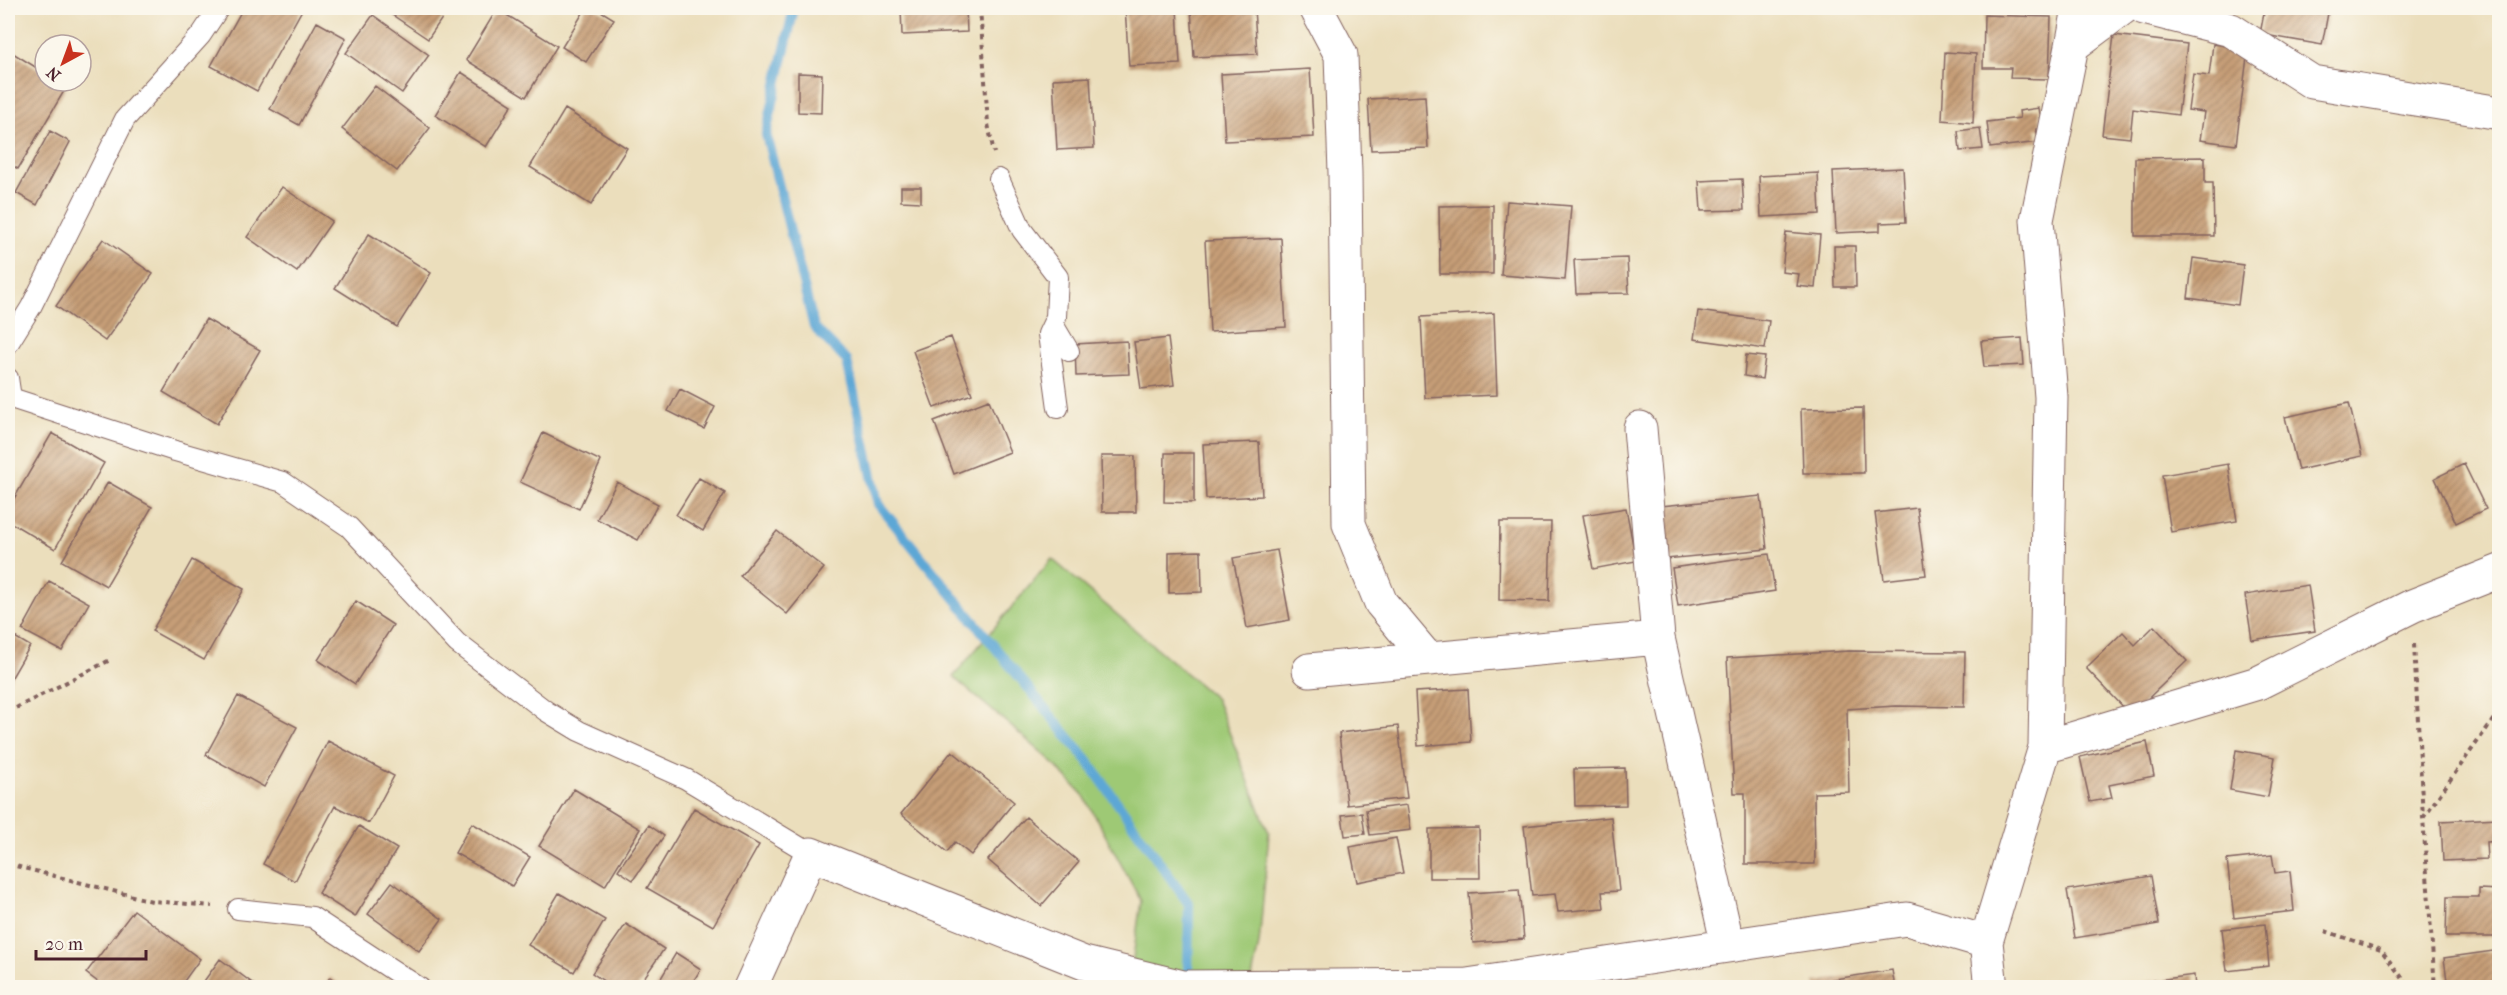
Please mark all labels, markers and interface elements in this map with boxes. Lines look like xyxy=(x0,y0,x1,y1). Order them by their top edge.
north arrow xyxy=(33,33,93,93)
text: N xyxy=(42,62,64,85)
scale bar xyxy=(36,923,146,961)
text: 20 m xyxy=(45,934,83,955)

